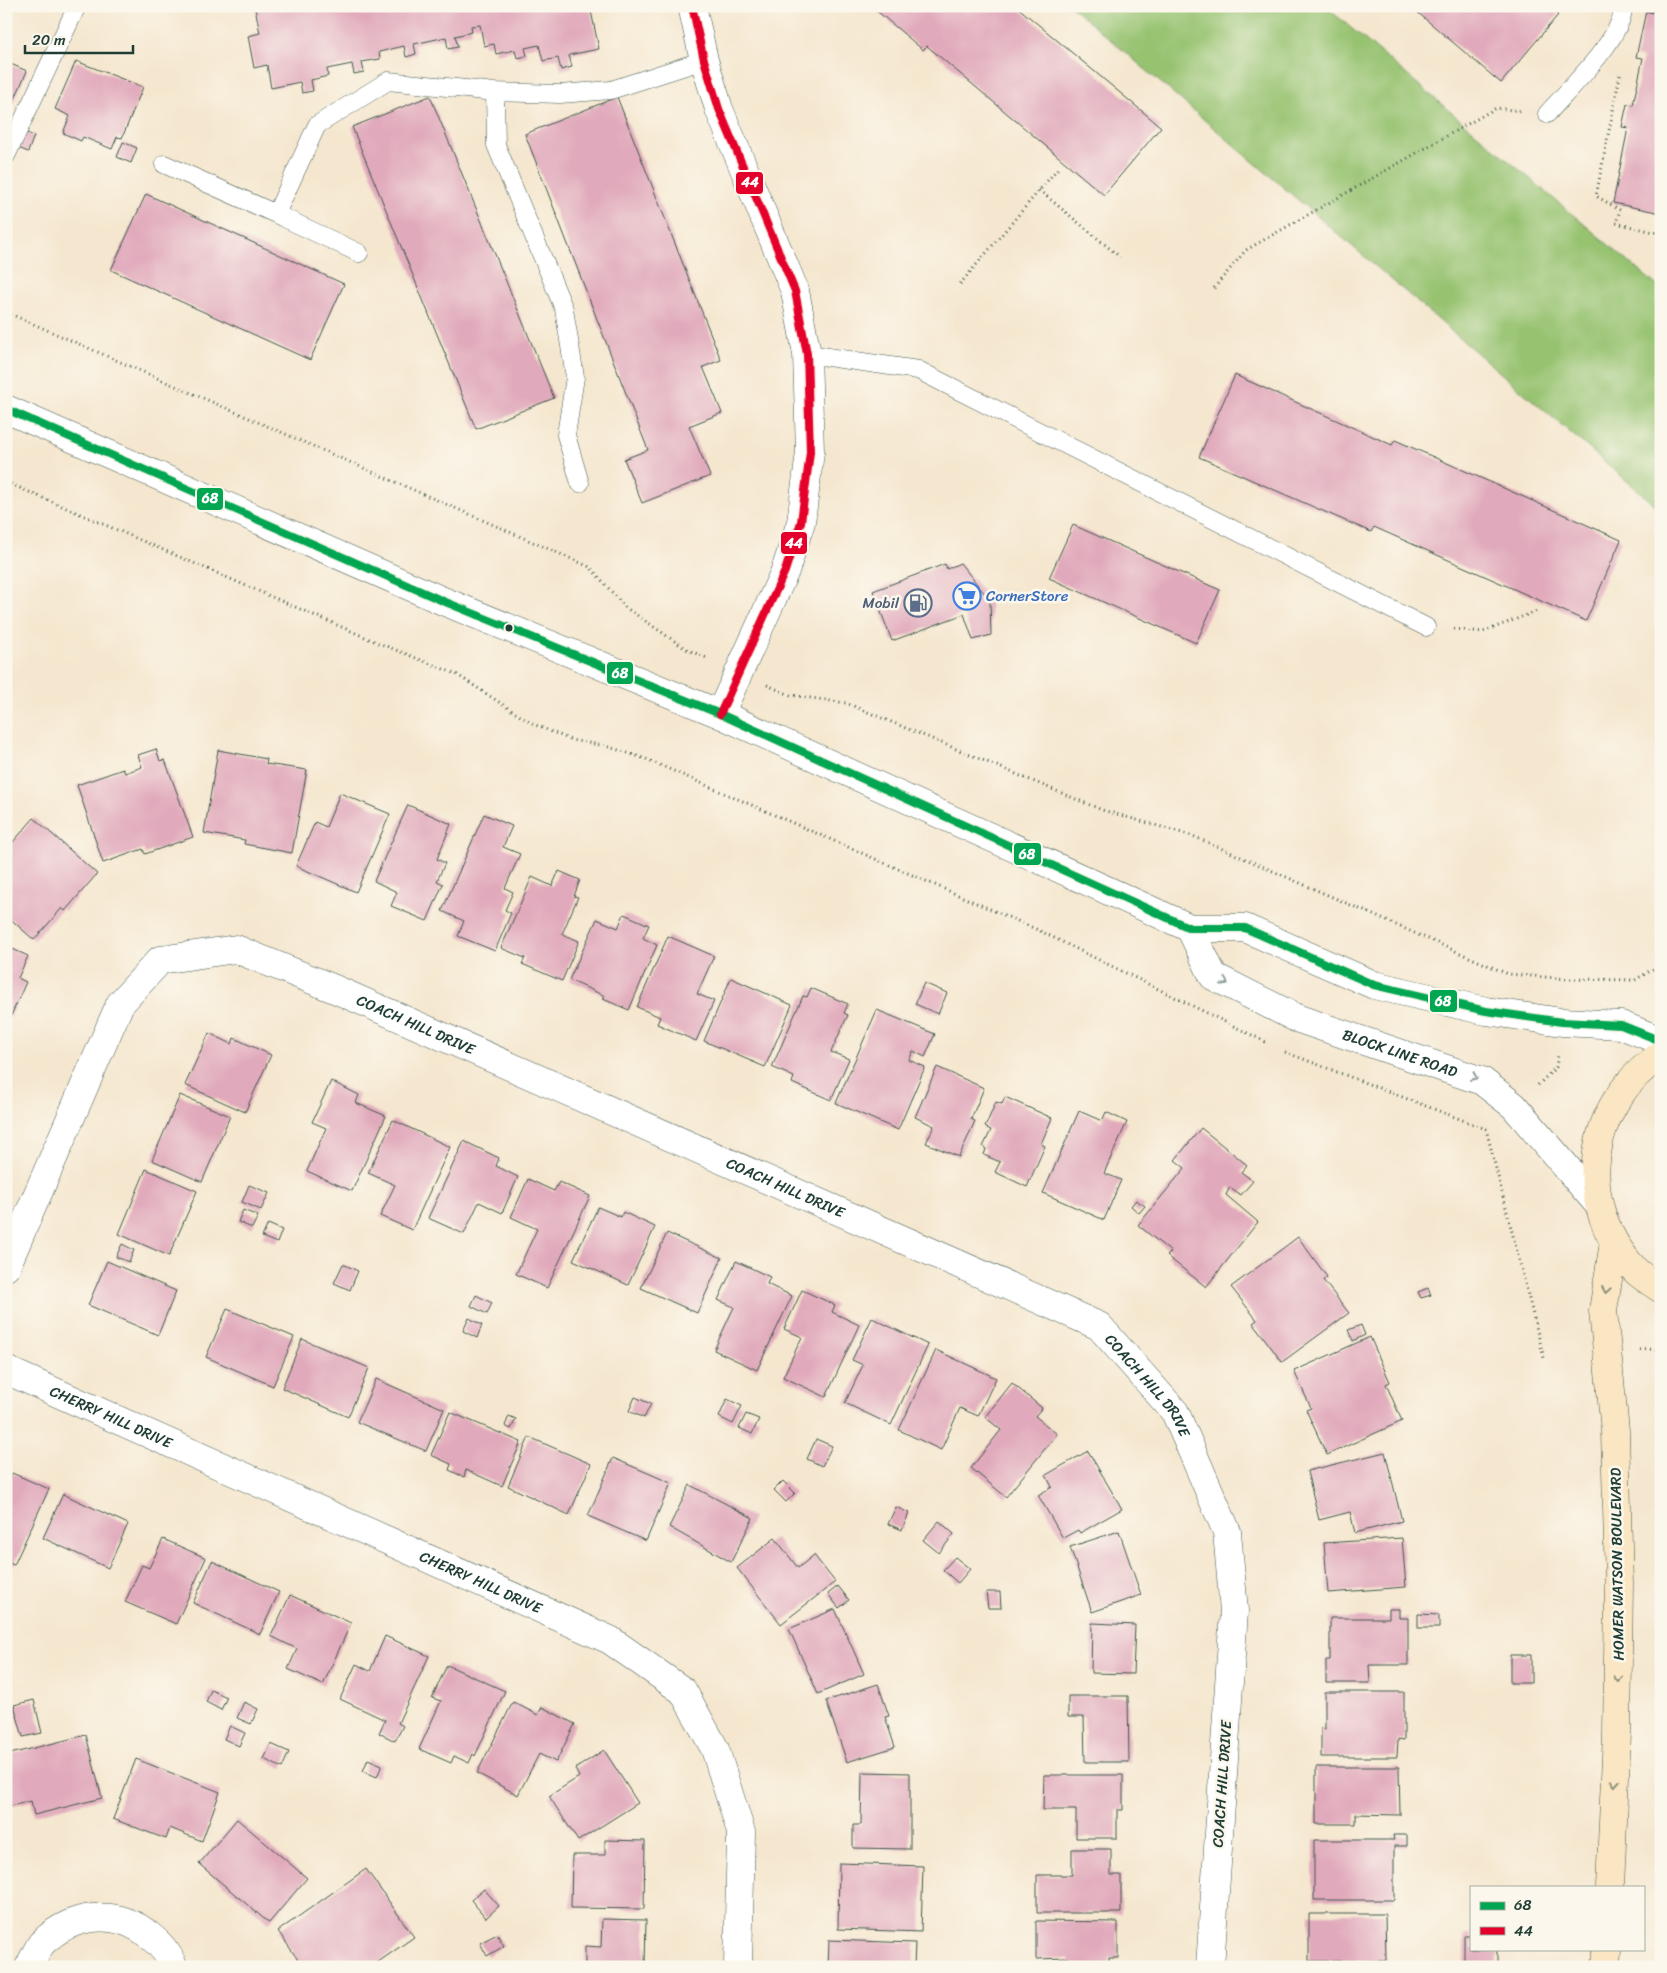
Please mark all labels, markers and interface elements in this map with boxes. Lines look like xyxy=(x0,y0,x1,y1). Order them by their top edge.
scale bar xyxy=(25,22,132,54)
text: 20 m xyxy=(32,27,66,53)
text: 44 xyxy=(740,170,759,195)
line badge: 44 xyxy=(735,171,764,195)
text: 68 xyxy=(201,486,219,511)
line badge: 68 xyxy=(196,487,224,511)
line badge: 44 xyxy=(780,531,808,555)
text: 44 xyxy=(784,531,803,556)
supermarket icon: CornerStore xyxy=(952,581,982,611)
place label: CornerStore xyxy=(986,583,1069,609)
fuel station icon: Mobil xyxy=(903,588,933,618)
place label: Mobil xyxy=(862,590,900,616)
unlabelled marker xyxy=(504,623,514,633)
line badge: 68 xyxy=(606,661,634,685)
text: 68 xyxy=(611,661,629,686)
line badge: 68 xyxy=(1013,842,1042,866)
text: 68 xyxy=(1018,842,1036,867)
one-way arrow xyxy=(1219,976,1228,986)
street label: COACH HILL DRIVE xyxy=(352,987,481,1063)
line badge: 68 xyxy=(1429,989,1458,1013)
text: 68 xyxy=(1434,989,1452,1014)
street label: BLOCK LINE ROAD xyxy=(1339,1022,1461,1085)
one-way arrow xyxy=(1469,1071,1478,1082)
street label: COACH HILL DRIVE xyxy=(722,1150,850,1226)
one-way arrow xyxy=(1601,1286,1612,1294)
street label: COACH HILL DRIVE xyxy=(1098,1328,1198,1443)
street label: CHERRY HILL DRIVE xyxy=(46,1378,178,1456)
street label: HOMER WATSON BOULEVARD xyxy=(1602,1467,1632,1661)
street label: CHERRY HILL DRIVE xyxy=(415,1543,548,1622)
one-way arrow xyxy=(1613,1676,1623,1683)
street label: COACH HILL DRIVE xyxy=(1205,1718,1240,1848)
one-way arrow xyxy=(1610,1779,1620,1787)
legend xyxy=(1470,1886,1644,1950)
text: 68 xyxy=(1514,1892,1532,1918)
text: 44 xyxy=(1514,1918,1533,1944)

